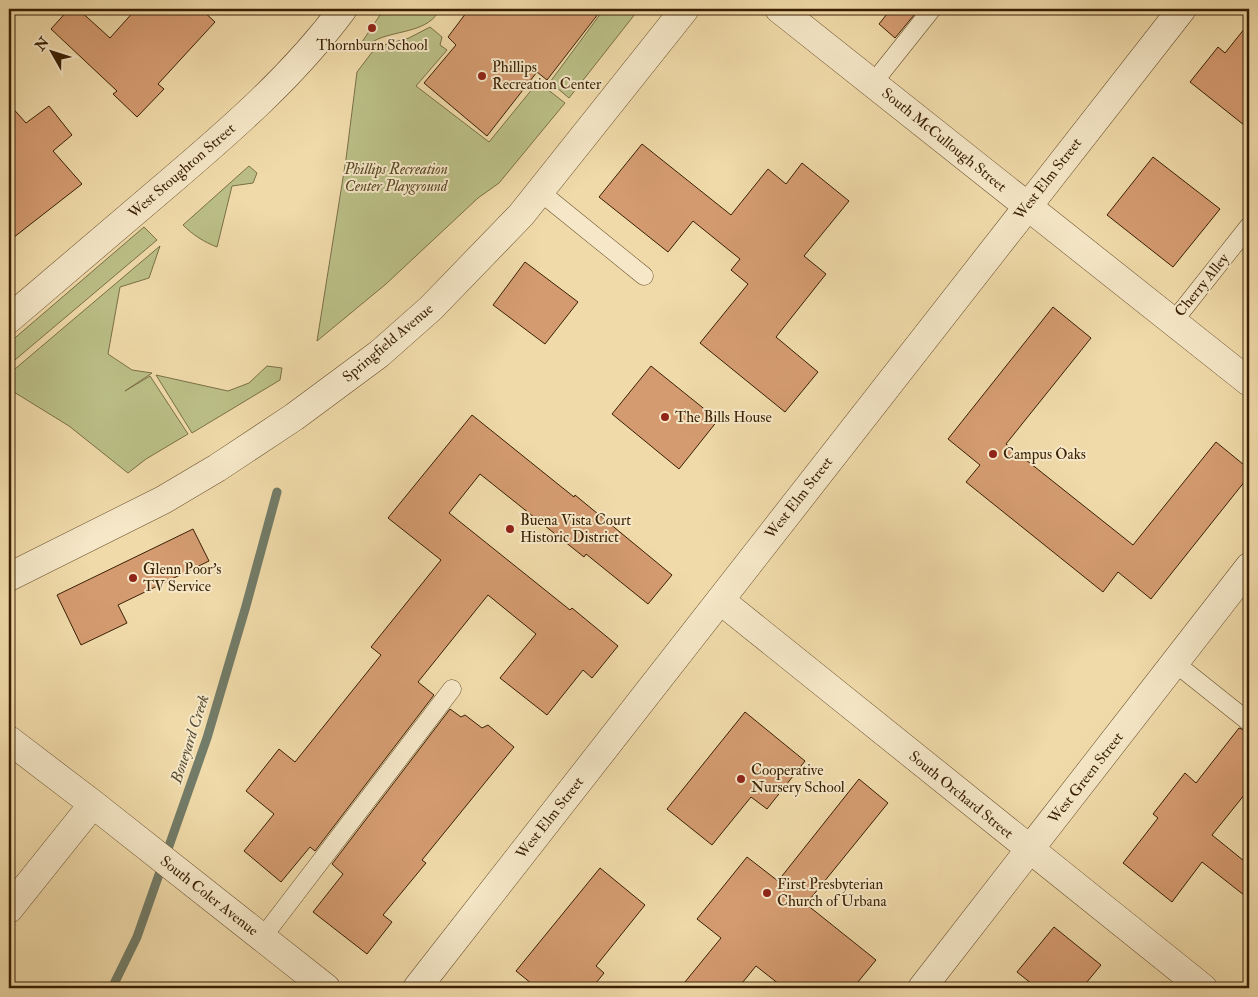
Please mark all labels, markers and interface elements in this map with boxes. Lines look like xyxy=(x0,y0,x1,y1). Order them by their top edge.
marker: Thornburn School xyxy=(366,22,378,34)
north arrow xyxy=(28,28,78,78)
text: N xyxy=(31,34,53,55)
place label: Thornburn School xyxy=(316,36,428,55)
place label: Phillips Recreation Center xyxy=(492,58,602,94)
marker: Phillips Recreation Center xyxy=(476,70,488,82)
street label: South McCullough Street xyxy=(878,84,1010,196)
street label: West Stoughton Street xyxy=(124,119,240,223)
street label: West Elm Street xyxy=(1009,134,1086,225)
park label: Phillips Recreation Center Playground xyxy=(343,160,449,196)
street label: Cherry Alley xyxy=(1171,249,1234,321)
street label: Springfield Avenue xyxy=(339,299,438,387)
place label: The Bills House xyxy=(675,408,772,427)
marker: The Bills House xyxy=(659,411,671,423)
place label: Campus Oaks xyxy=(1003,445,1086,465)
marker: Campus Oaks xyxy=(987,448,999,460)
street label: West Elm Street xyxy=(760,453,837,544)
place label: Buena Vista Court Historic District xyxy=(520,511,631,547)
marker: Buena Vista Court Historic District xyxy=(504,523,516,535)
place label: Glenn Poor's TV Service xyxy=(143,560,221,596)
marker: Glenn Poor's TV Service xyxy=(127,572,139,584)
water label: Boneyard Creek xyxy=(166,692,214,787)
street label: West Green Street xyxy=(1044,728,1128,828)
street label: South Orchard Street xyxy=(905,747,1017,843)
place label: Cooperative Nursery School xyxy=(751,761,845,797)
street label: West Elm Street xyxy=(511,773,588,864)
marker: Cooperative Nursery School xyxy=(735,773,747,785)
street label: South Coler Avenue xyxy=(156,852,262,940)
place label: First Presbyterian Church of Urbana xyxy=(777,875,887,911)
marker: First Presbyterian Church of Urbana xyxy=(761,887,773,899)

